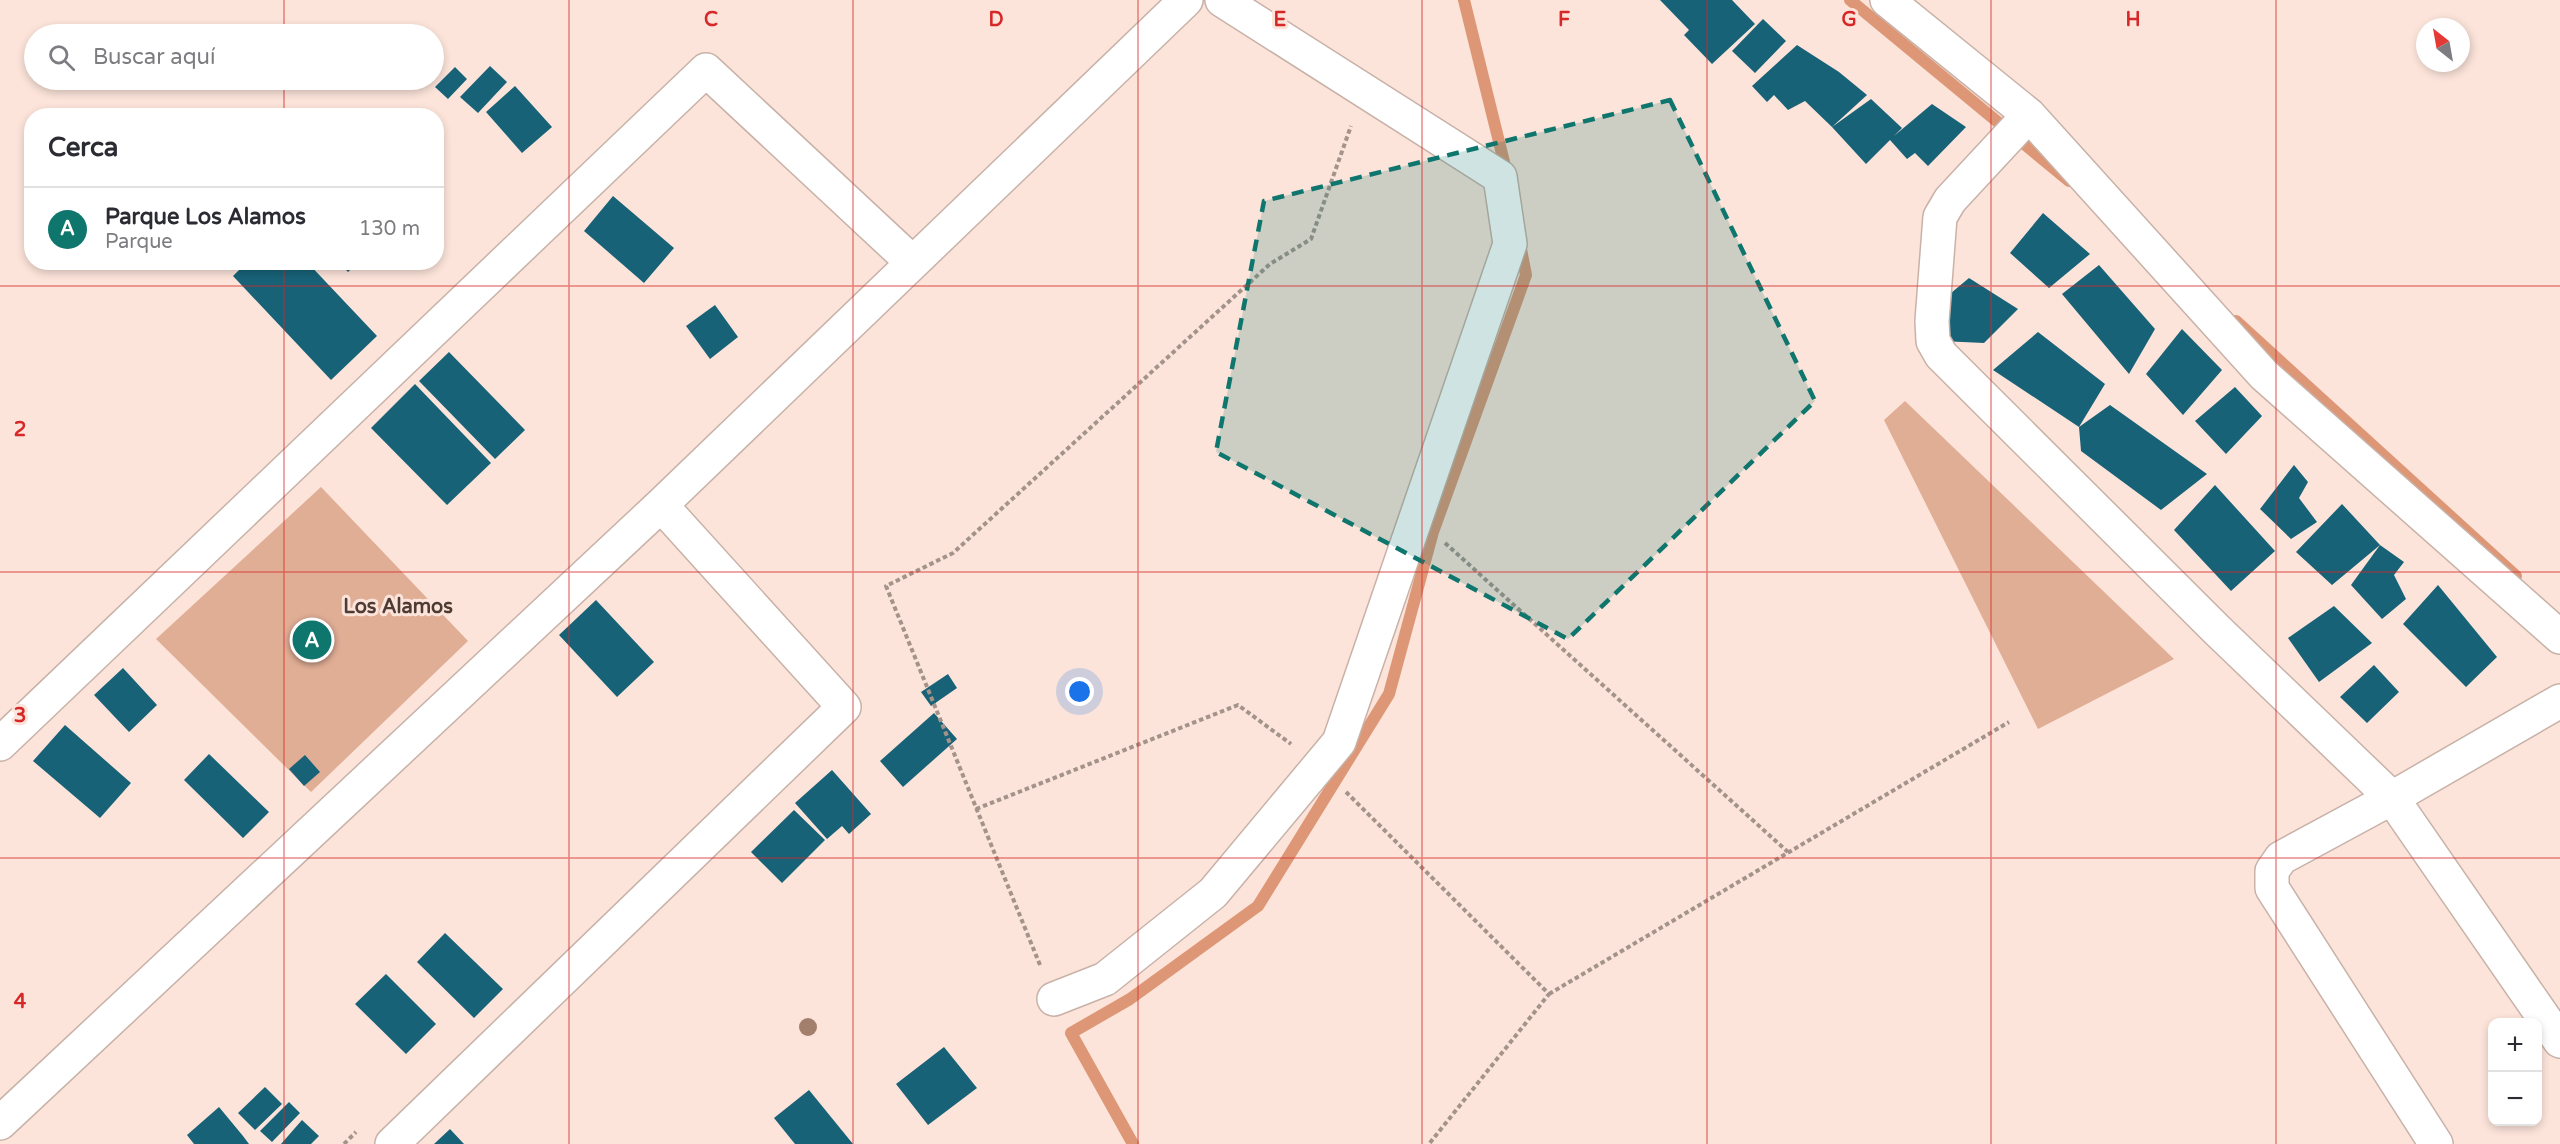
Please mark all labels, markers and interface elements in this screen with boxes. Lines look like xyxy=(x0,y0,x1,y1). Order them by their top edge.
text: C xyxy=(704,8,718,32)
text: D xyxy=(988,8,1004,32)
text: E xyxy=(1274,8,1287,32)
text: F xyxy=(1558,8,1570,32)
text: G xyxy=(1841,8,1857,32)
text: H xyxy=(2125,8,2141,32)
north arrow xyxy=(2416,18,2470,72)
search box xyxy=(24,24,444,90)
icon: search xyxy=(45,41,78,74)
text: Buscar aquí xyxy=(93,44,215,70)
text: Cerca xyxy=(48,132,118,163)
text: Parque Los Alamos xyxy=(105,204,306,230)
text: A xyxy=(60,217,75,241)
text: 130 m xyxy=(359,217,420,241)
text: Parque xyxy=(105,230,173,254)
text: 2 xyxy=(14,418,26,442)
district label: Los Alamos xyxy=(343,595,453,619)
pin: A xyxy=(292,618,332,662)
your location xyxy=(1065,677,1094,706)
text: 3 xyxy=(14,704,26,728)
text: 4 xyxy=(14,990,27,1014)
map controls xyxy=(2488,1018,2542,1126)
button: + xyxy=(2488,1018,2542,1072)
button: − xyxy=(2488,1072,2542,1126)

